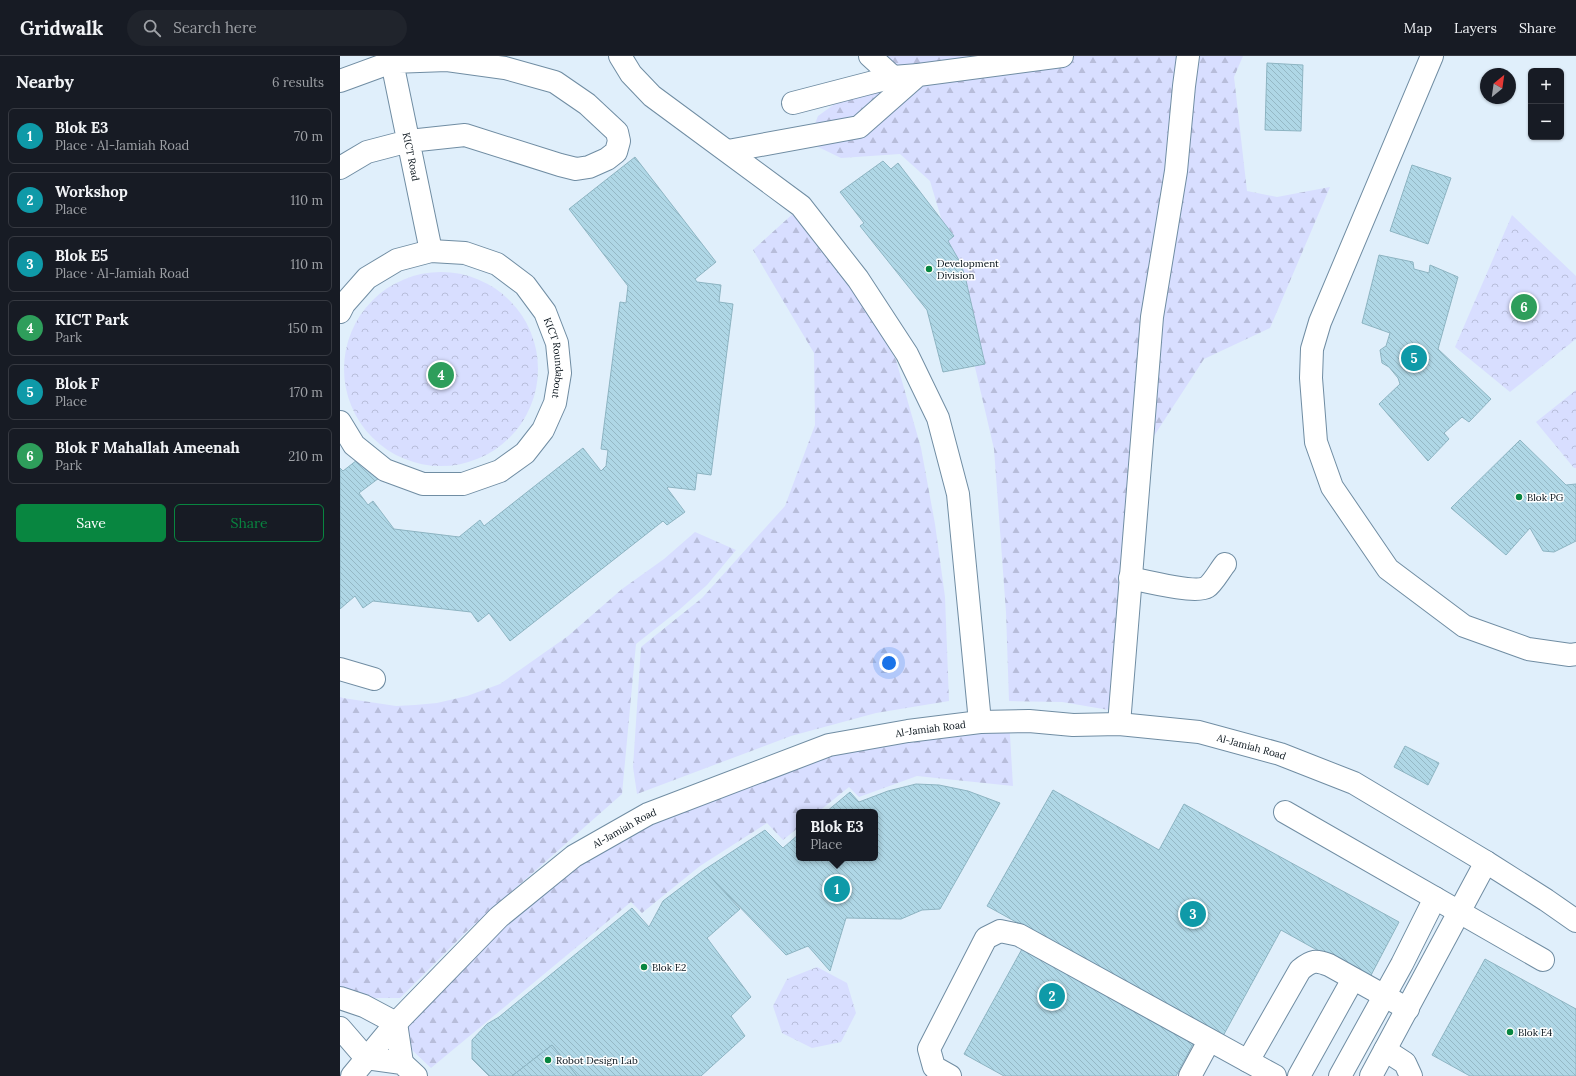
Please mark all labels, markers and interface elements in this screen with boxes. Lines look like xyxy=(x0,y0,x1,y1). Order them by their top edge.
search box xyxy=(127,10,407,46)
text: Gridwalk xyxy=(20,16,103,40)
icon: search xyxy=(141,17,163,39)
text: Search here xyxy=(173,18,257,37)
text: Map xyxy=(1404,19,1432,37)
text: Layers xyxy=(1454,19,1497,37)
text: Share xyxy=(1519,19,1556,37)
north arrow xyxy=(1480,68,1516,104)
map controls xyxy=(1528,68,1564,140)
button: + xyxy=(1528,68,1564,104)
text: Nearby xyxy=(16,71,74,93)
text: 6 results xyxy=(272,74,324,91)
button: − xyxy=(1528,104,1564,140)
text: Blok E3 xyxy=(55,118,109,137)
text: 1 xyxy=(27,128,33,145)
text: 70 m xyxy=(294,128,323,145)
street label: KICT Road xyxy=(400,131,422,182)
text: Place · Al-Jamiah Road xyxy=(55,137,189,154)
text: Workshop xyxy=(55,182,128,201)
text: 2 xyxy=(27,192,33,209)
text: 110 m xyxy=(290,192,323,209)
text: Place xyxy=(55,201,87,218)
text: Blok E5 xyxy=(55,246,108,265)
text: 3 xyxy=(26,256,34,273)
text: 110 m xyxy=(290,256,323,273)
place label: Development Division xyxy=(937,257,999,282)
marker: Development Division xyxy=(924,264,934,274)
text: Place · Al-Jamiah Road xyxy=(55,265,189,282)
pin: 6 xyxy=(1511,292,1537,322)
text: KICT Park xyxy=(55,310,129,329)
street label: KICT Roundabout xyxy=(541,316,566,400)
text: 4 xyxy=(26,320,34,337)
text: 150 m xyxy=(288,320,323,337)
text: Park xyxy=(55,329,82,346)
pin: 5 xyxy=(1401,343,1427,373)
pin: 4 xyxy=(428,360,454,390)
text: Blok F xyxy=(55,374,99,393)
text: 5 xyxy=(26,384,34,401)
text: 170 m xyxy=(289,384,323,401)
text: Place xyxy=(55,393,87,410)
text: Blok F Mahallah Ameenah xyxy=(55,438,240,457)
text: 6 xyxy=(26,448,34,465)
text: 210 m xyxy=(288,448,323,465)
text: Park xyxy=(55,457,82,474)
place label: Blok PG xyxy=(1527,491,1564,504)
marker: Blok PG xyxy=(1514,492,1524,502)
button: Save xyxy=(16,504,166,542)
button: Share xyxy=(174,504,324,542)
your location xyxy=(879,653,899,673)
street label: Al-Jamiah Road xyxy=(893,718,967,740)
street label: Al-Jamiah Road xyxy=(1214,731,1288,763)
street label: Al-Jamiah Road xyxy=(589,805,658,852)
popup xyxy=(796,809,878,861)
text: Blok E3 xyxy=(810,817,864,836)
text: Place xyxy=(810,836,842,853)
pin: 1 xyxy=(824,874,850,904)
pin: 3 xyxy=(1180,899,1206,929)
place label: Blok E2 xyxy=(652,961,686,974)
marker: Blok E2 xyxy=(639,962,649,972)
pin: 2 xyxy=(1039,981,1065,1011)
place label: Blok E4 xyxy=(1518,1026,1553,1039)
marker: Blok E4 xyxy=(1505,1027,1515,1037)
place label: Robot Design Lab xyxy=(556,1054,638,1067)
marker: Robot Design Lab xyxy=(543,1055,553,1065)

